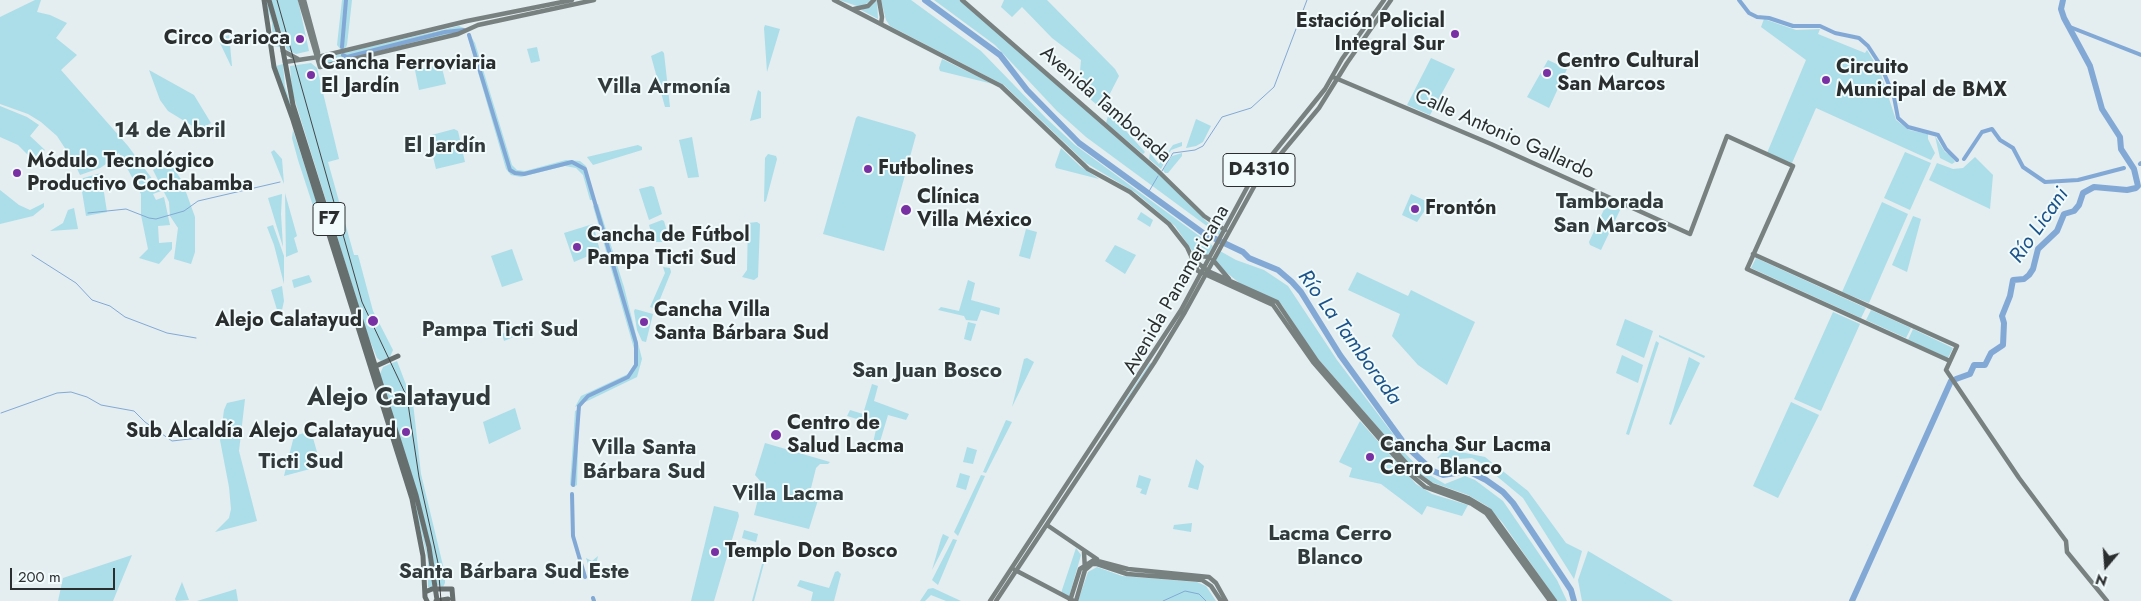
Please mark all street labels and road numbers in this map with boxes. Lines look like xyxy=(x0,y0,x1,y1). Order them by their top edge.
street label: Avenida Tamborada xyxy=(1034,41,1176,169)
street label: Calle Antonio Gallardo xyxy=(1411,85,1597,185)
road number: D4310 xyxy=(1223,154,1295,186)
street label: Avenida Panamericana xyxy=(1119,201,1235,379)
road number: F7 xyxy=(313,202,345,235)

